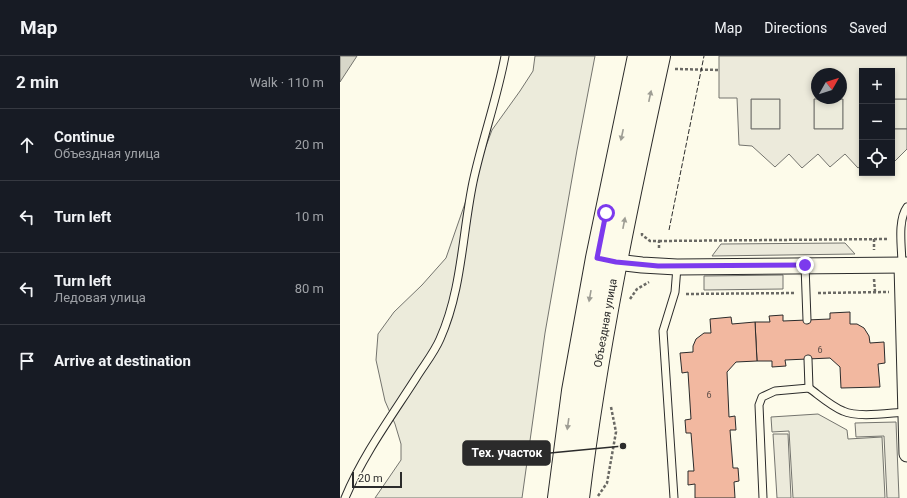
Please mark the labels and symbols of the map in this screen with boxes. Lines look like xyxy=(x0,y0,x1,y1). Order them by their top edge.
north arrow xyxy=(811,68,847,104)
one-way arrow xyxy=(647,90,653,102)
one-way arrow xyxy=(619,129,625,141)
route start xyxy=(597,204,615,222)
one-way arrow xyxy=(621,217,627,229)
route end xyxy=(796,256,814,274)
street label: Объездная улица xyxy=(591,278,620,368)
one-way arrow xyxy=(587,290,593,302)
house number: 6 xyxy=(817,345,823,355)
house number: 6 xyxy=(706,390,712,400)
one-way arrow xyxy=(565,418,572,430)
callout: Тех. участок xyxy=(463,441,550,465)
text: Тех. участок xyxy=(472,446,543,460)
scale bar xyxy=(352,470,402,489)

